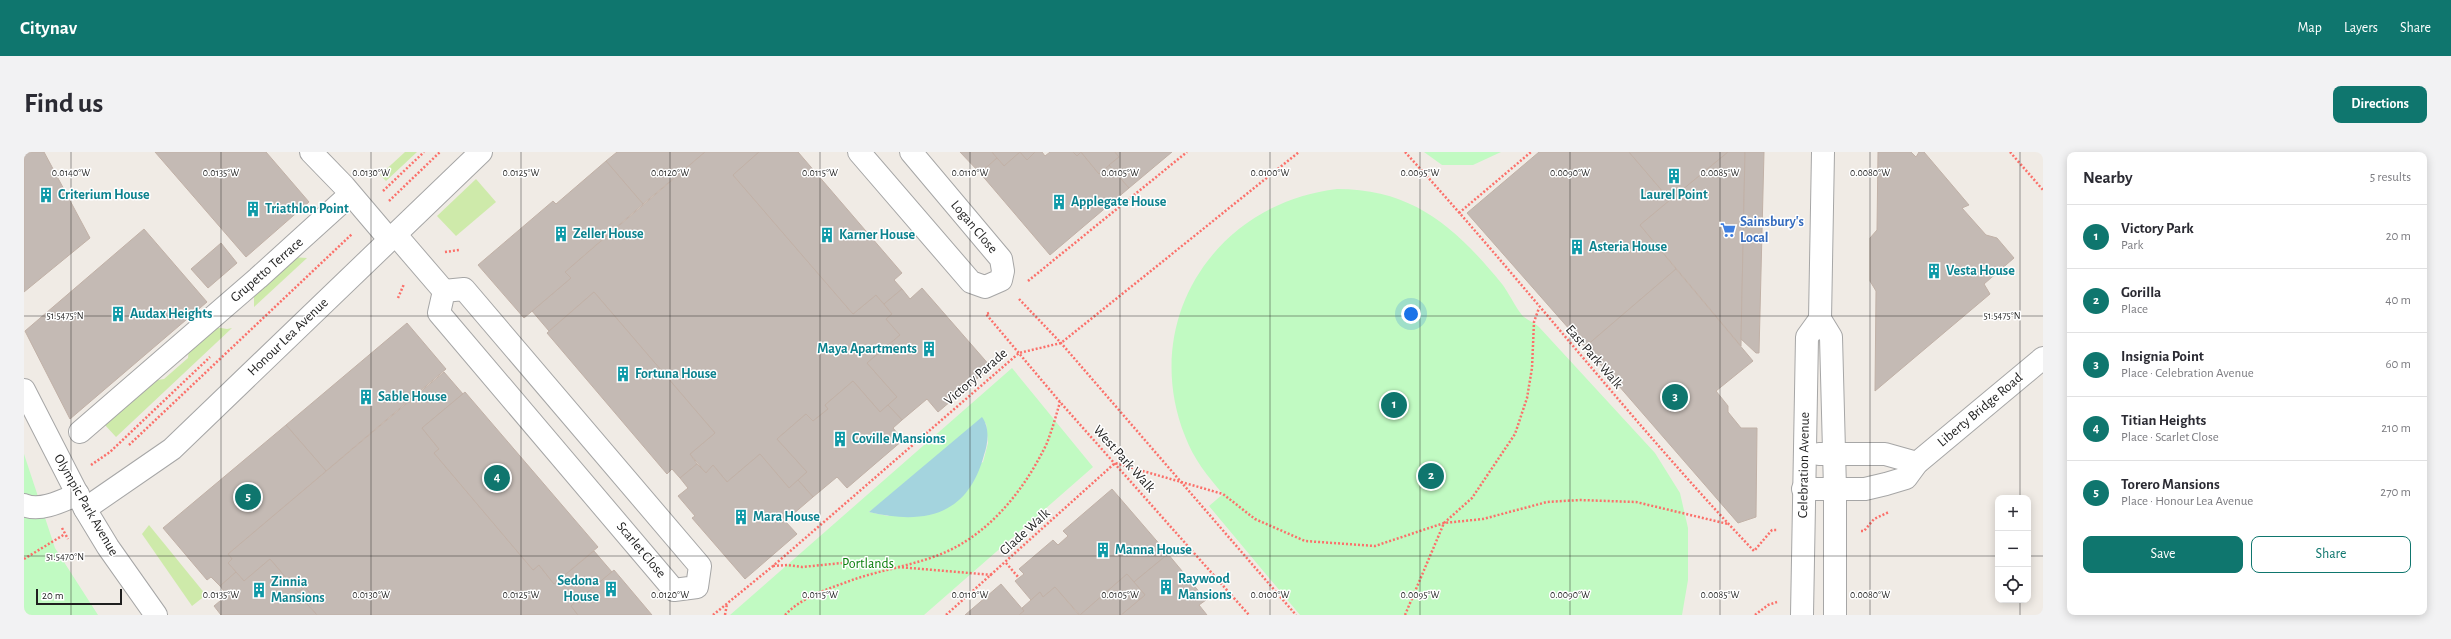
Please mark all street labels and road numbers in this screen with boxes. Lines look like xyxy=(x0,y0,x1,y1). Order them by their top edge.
street label: Logan Close xyxy=(948,198,1000,256)
street label: Grupetto Terrace xyxy=(228,235,306,305)
street label: Honour Lea Avenue xyxy=(245,295,331,379)
street label: East Park Walk xyxy=(1563,322,1626,392)
street label: Victory Parade xyxy=(942,346,1010,408)
street label: Liberty Bridge Road xyxy=(1935,371,2025,449)
street label: Celebration Avenue xyxy=(1796,412,1812,518)
street label: West Park Walk xyxy=(1090,423,1158,496)
street label: Olympic Park Avenue xyxy=(51,452,121,558)
street label: Glade Walk xyxy=(997,506,1053,558)
street label: Scarlet Close xyxy=(614,519,668,581)

